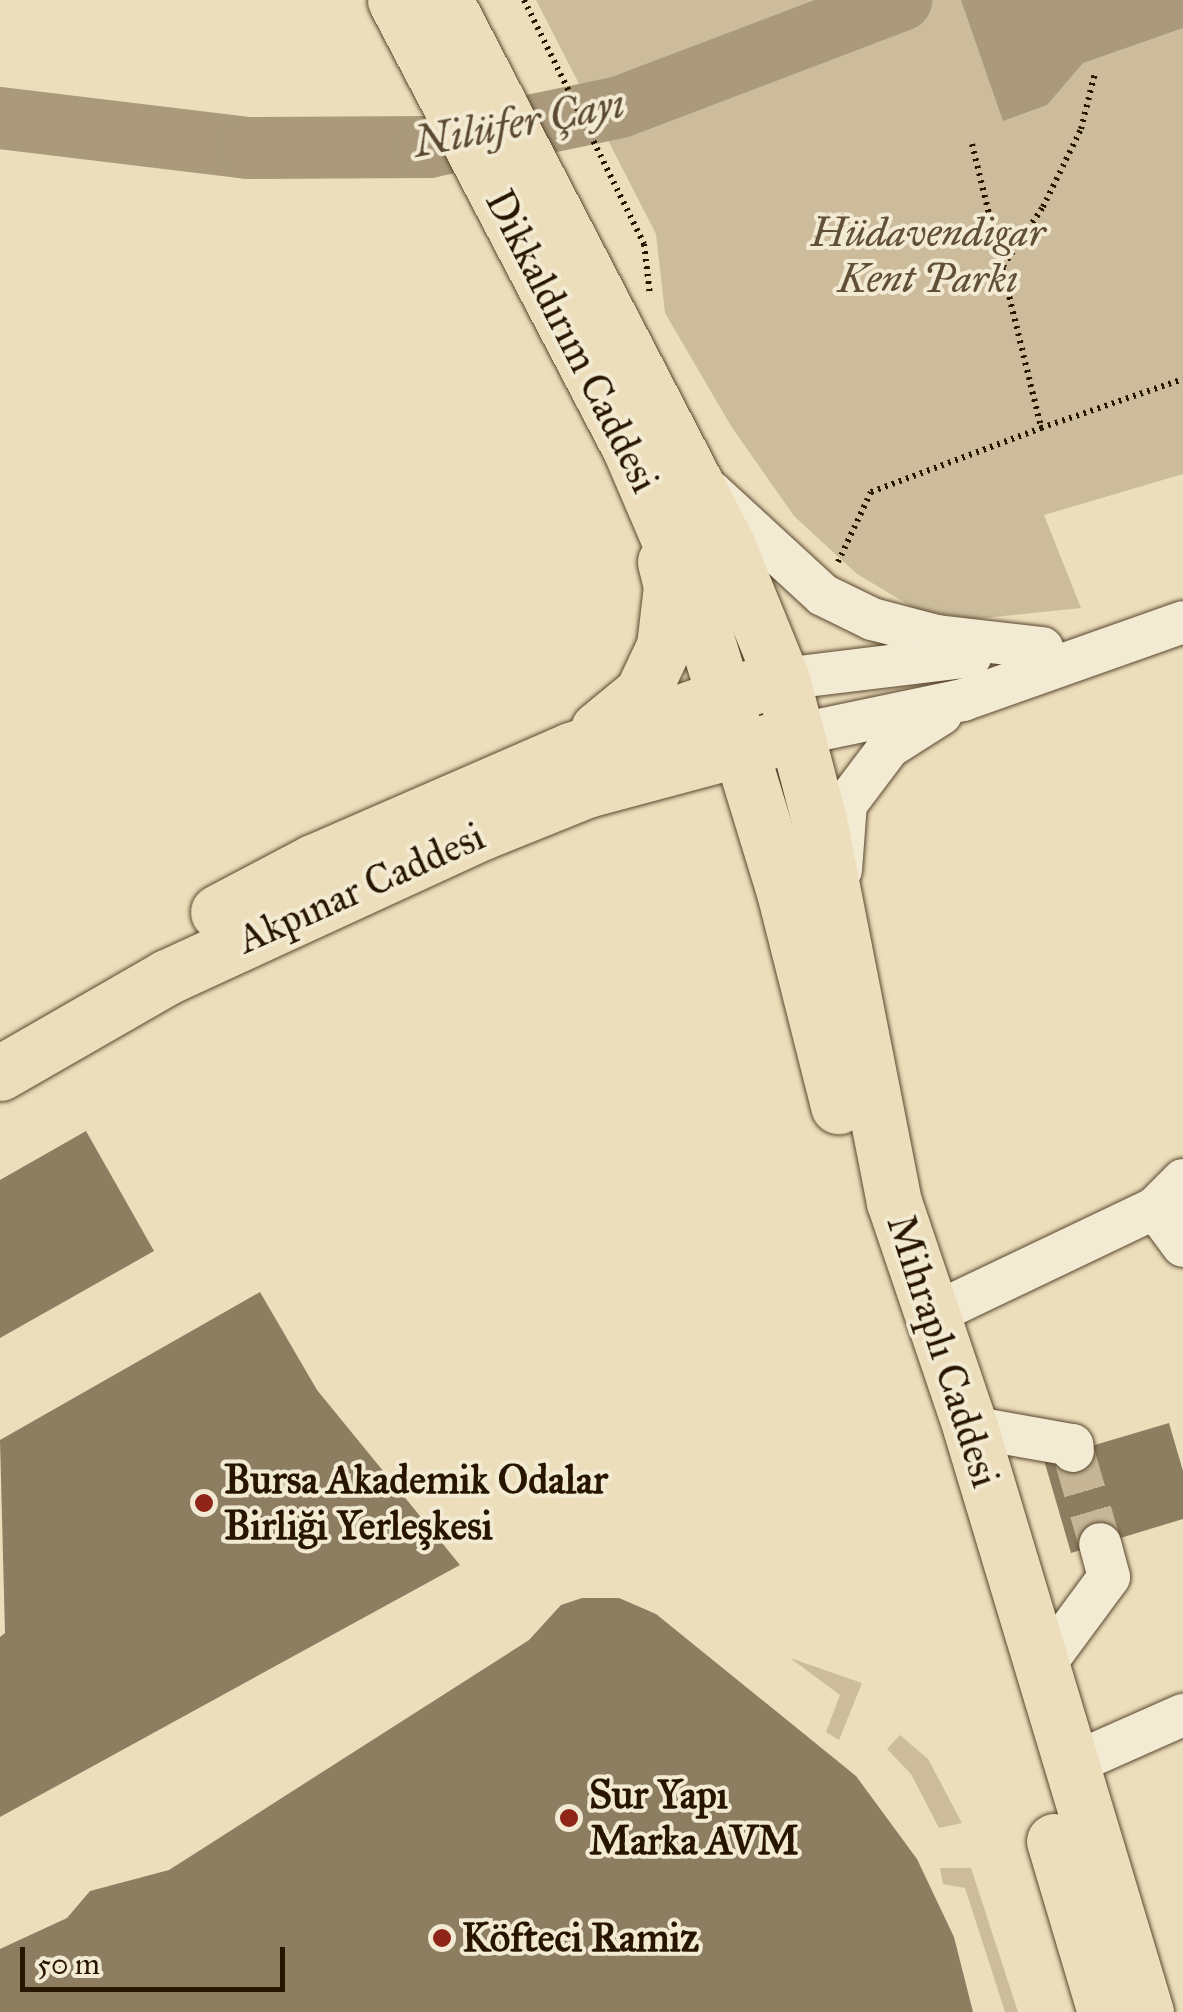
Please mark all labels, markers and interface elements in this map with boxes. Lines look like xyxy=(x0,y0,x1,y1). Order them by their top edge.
water label: Nilüfer Çayı xyxy=(409,78,629,168)
street label: Dikkaldırım Caddesi xyxy=(475,182,669,500)
park label: Hüdavendigar Kent Parkı xyxy=(811,209,1045,303)
street label: Akpınar Caddesi xyxy=(230,812,492,964)
street label: Mihraplı Caddesi xyxy=(876,1209,1010,1493)
place label: Bursa Akademik Odalar Birliği Yerleşkesi xyxy=(224,1456,608,1550)
marker: Bursa Akademik Odalar Birliği Yerleşkesi xyxy=(193,1492,215,1514)
place label: Sur Yapı Marka AVM xyxy=(589,1771,799,1865)
marker: Sur Yapı Marka AVM xyxy=(558,1807,580,1829)
place label: Köfteci Ramiz xyxy=(462,1914,699,1962)
scale bar xyxy=(25,1927,290,1989)
marker: Köfteci Ramiz xyxy=(431,1927,453,1949)
text: 50 m xyxy=(37,1946,100,1982)

